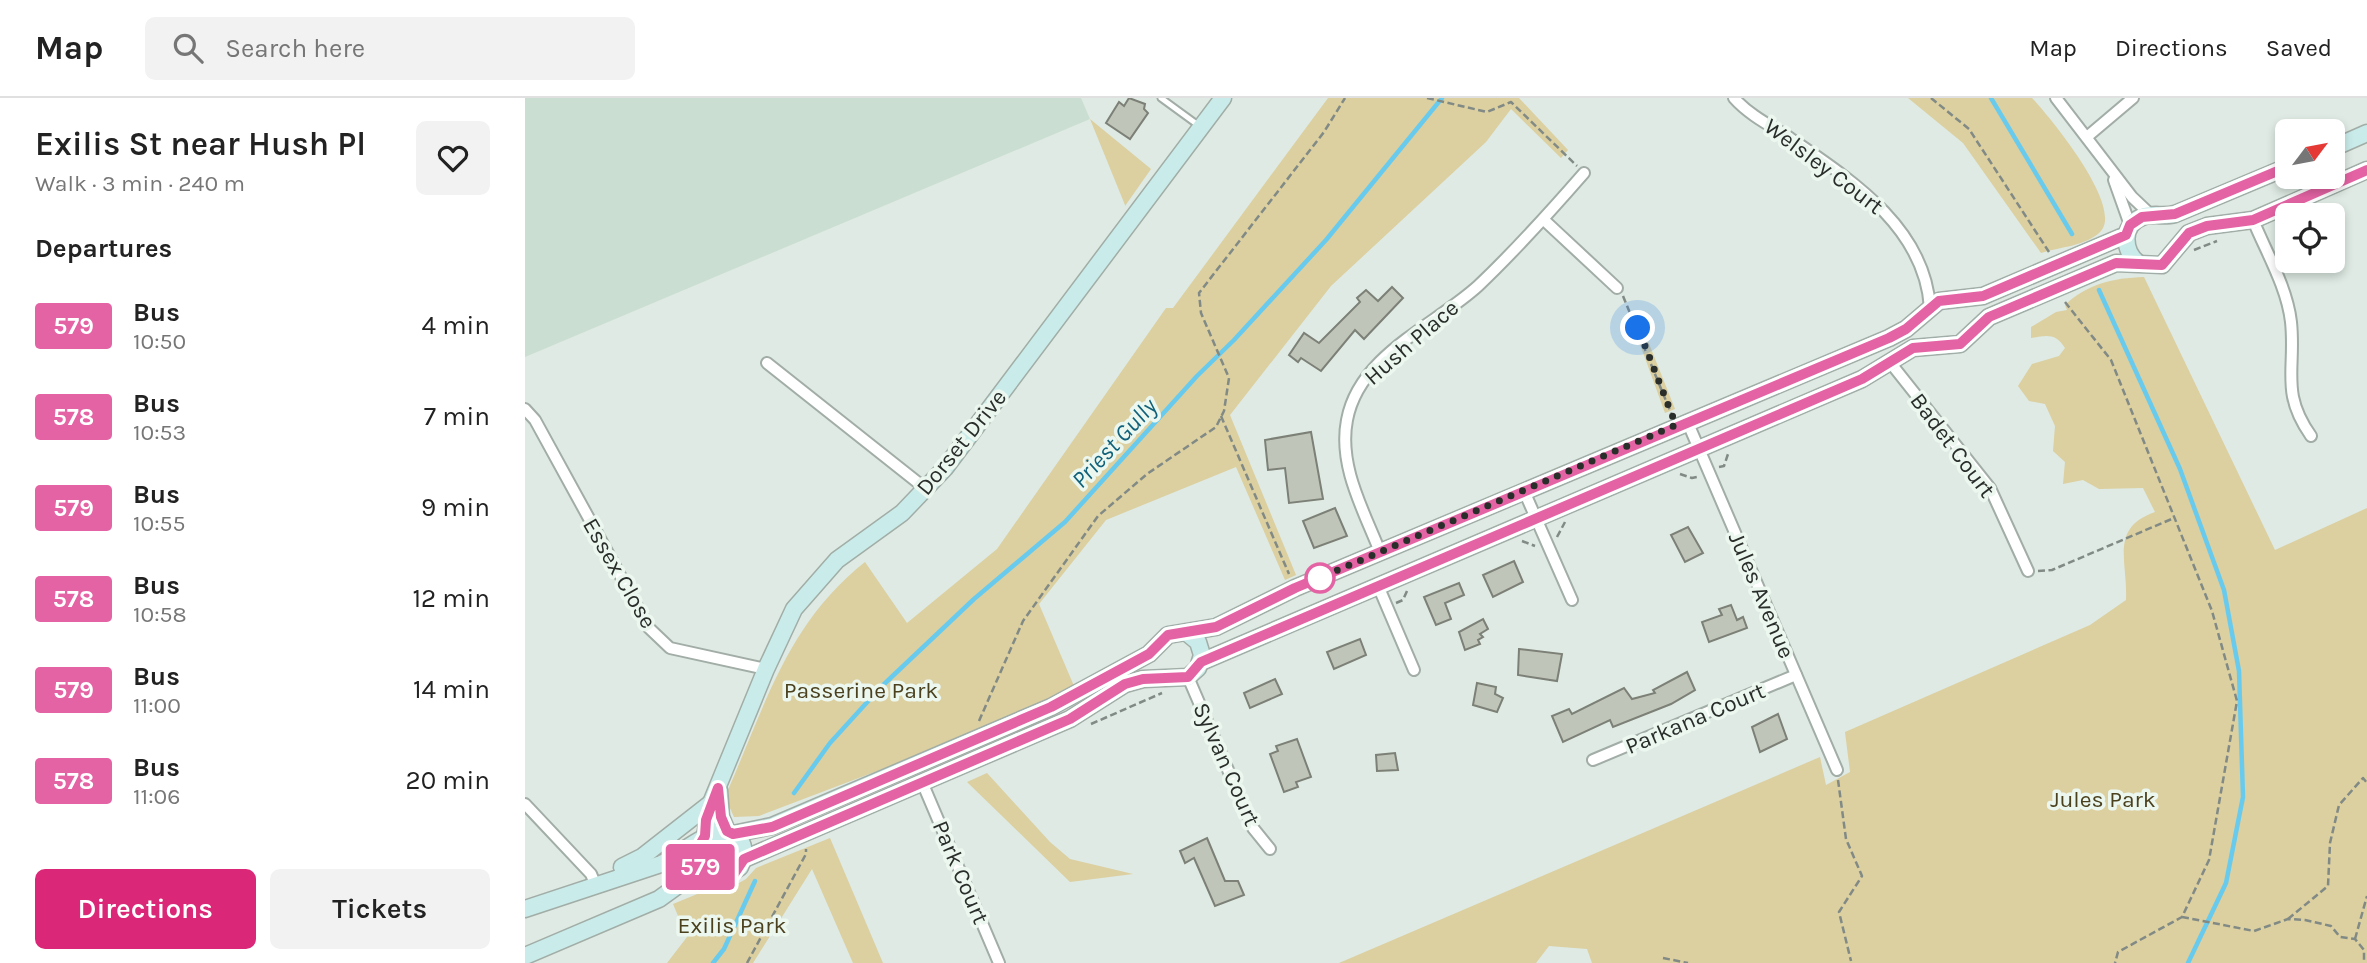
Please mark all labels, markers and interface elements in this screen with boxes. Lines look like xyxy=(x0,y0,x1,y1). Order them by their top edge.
search box xyxy=(145,17,635,80)
text: Map xyxy=(35,29,103,67)
icon: search xyxy=(169,29,207,67)
text: Search here xyxy=(225,33,365,64)
text: Map xyxy=(2029,34,2077,62)
text: Directions xyxy=(2115,34,2228,62)
text: Saved xyxy=(2266,34,2332,62)
street label: Welsley Court xyxy=(1759,113,1889,220)
north arrow xyxy=(2275,119,2345,189)
map controls xyxy=(2275,119,2345,273)
button: heart xyxy=(416,121,490,195)
text: Exilis St near Hush Pl xyxy=(35,125,366,163)
text: Walk · 3 min · 240 m xyxy=(35,170,245,197)
button: locate xyxy=(2275,203,2345,273)
text: Departures xyxy=(35,233,172,264)
street label: Hush Place xyxy=(1359,294,1464,391)
text: Bus xyxy=(133,297,180,328)
text: 4 min xyxy=(422,310,490,341)
your location xyxy=(1620,310,1655,345)
text: 579 xyxy=(53,312,94,340)
text: 10:50 xyxy=(133,328,186,355)
street label: Dorset Drive xyxy=(911,384,1012,500)
text: Bus xyxy=(133,388,180,419)
street label: Badet Court xyxy=(1904,388,2001,503)
water label: Priest Gully xyxy=(1066,392,1163,493)
text: 7 min xyxy=(424,401,490,432)
text: 578 xyxy=(53,403,94,431)
text: 10:53 xyxy=(133,419,186,446)
text: Bus xyxy=(133,479,180,510)
text: 9 min xyxy=(421,492,490,523)
text: 579 xyxy=(53,494,94,522)
text: 10:55 xyxy=(133,510,186,537)
street label: Essex Close xyxy=(577,513,662,633)
street label: Jules Avenue xyxy=(1723,528,1800,662)
unlabelled marker xyxy=(1305,563,1335,593)
text: Bus xyxy=(133,570,180,601)
text: 12 min xyxy=(412,583,490,614)
text: 578 xyxy=(53,585,94,613)
text: 10:58 xyxy=(133,601,187,628)
text: Bus xyxy=(133,661,180,692)
text: 14 min xyxy=(413,674,490,705)
text: 579 xyxy=(53,676,94,704)
park label: Passerine Park xyxy=(784,677,938,704)
street label: Parkana Court xyxy=(1621,677,1769,760)
text: 11:00 xyxy=(133,692,181,719)
street label: Sylvan Court xyxy=(1187,698,1266,830)
text: Bus xyxy=(133,752,180,783)
text: 20 min xyxy=(406,765,490,796)
text: 578 xyxy=(53,767,94,795)
text: 11:06 xyxy=(133,783,180,810)
park label: Jules Park xyxy=(2050,786,2156,813)
street label: Park Court xyxy=(927,816,995,928)
line badge: 579 xyxy=(660,844,740,890)
text: 579 xyxy=(680,853,720,881)
button: Directions xyxy=(35,869,256,949)
button: Tickets xyxy=(270,869,490,949)
park label: Exilis Park xyxy=(677,912,787,939)

